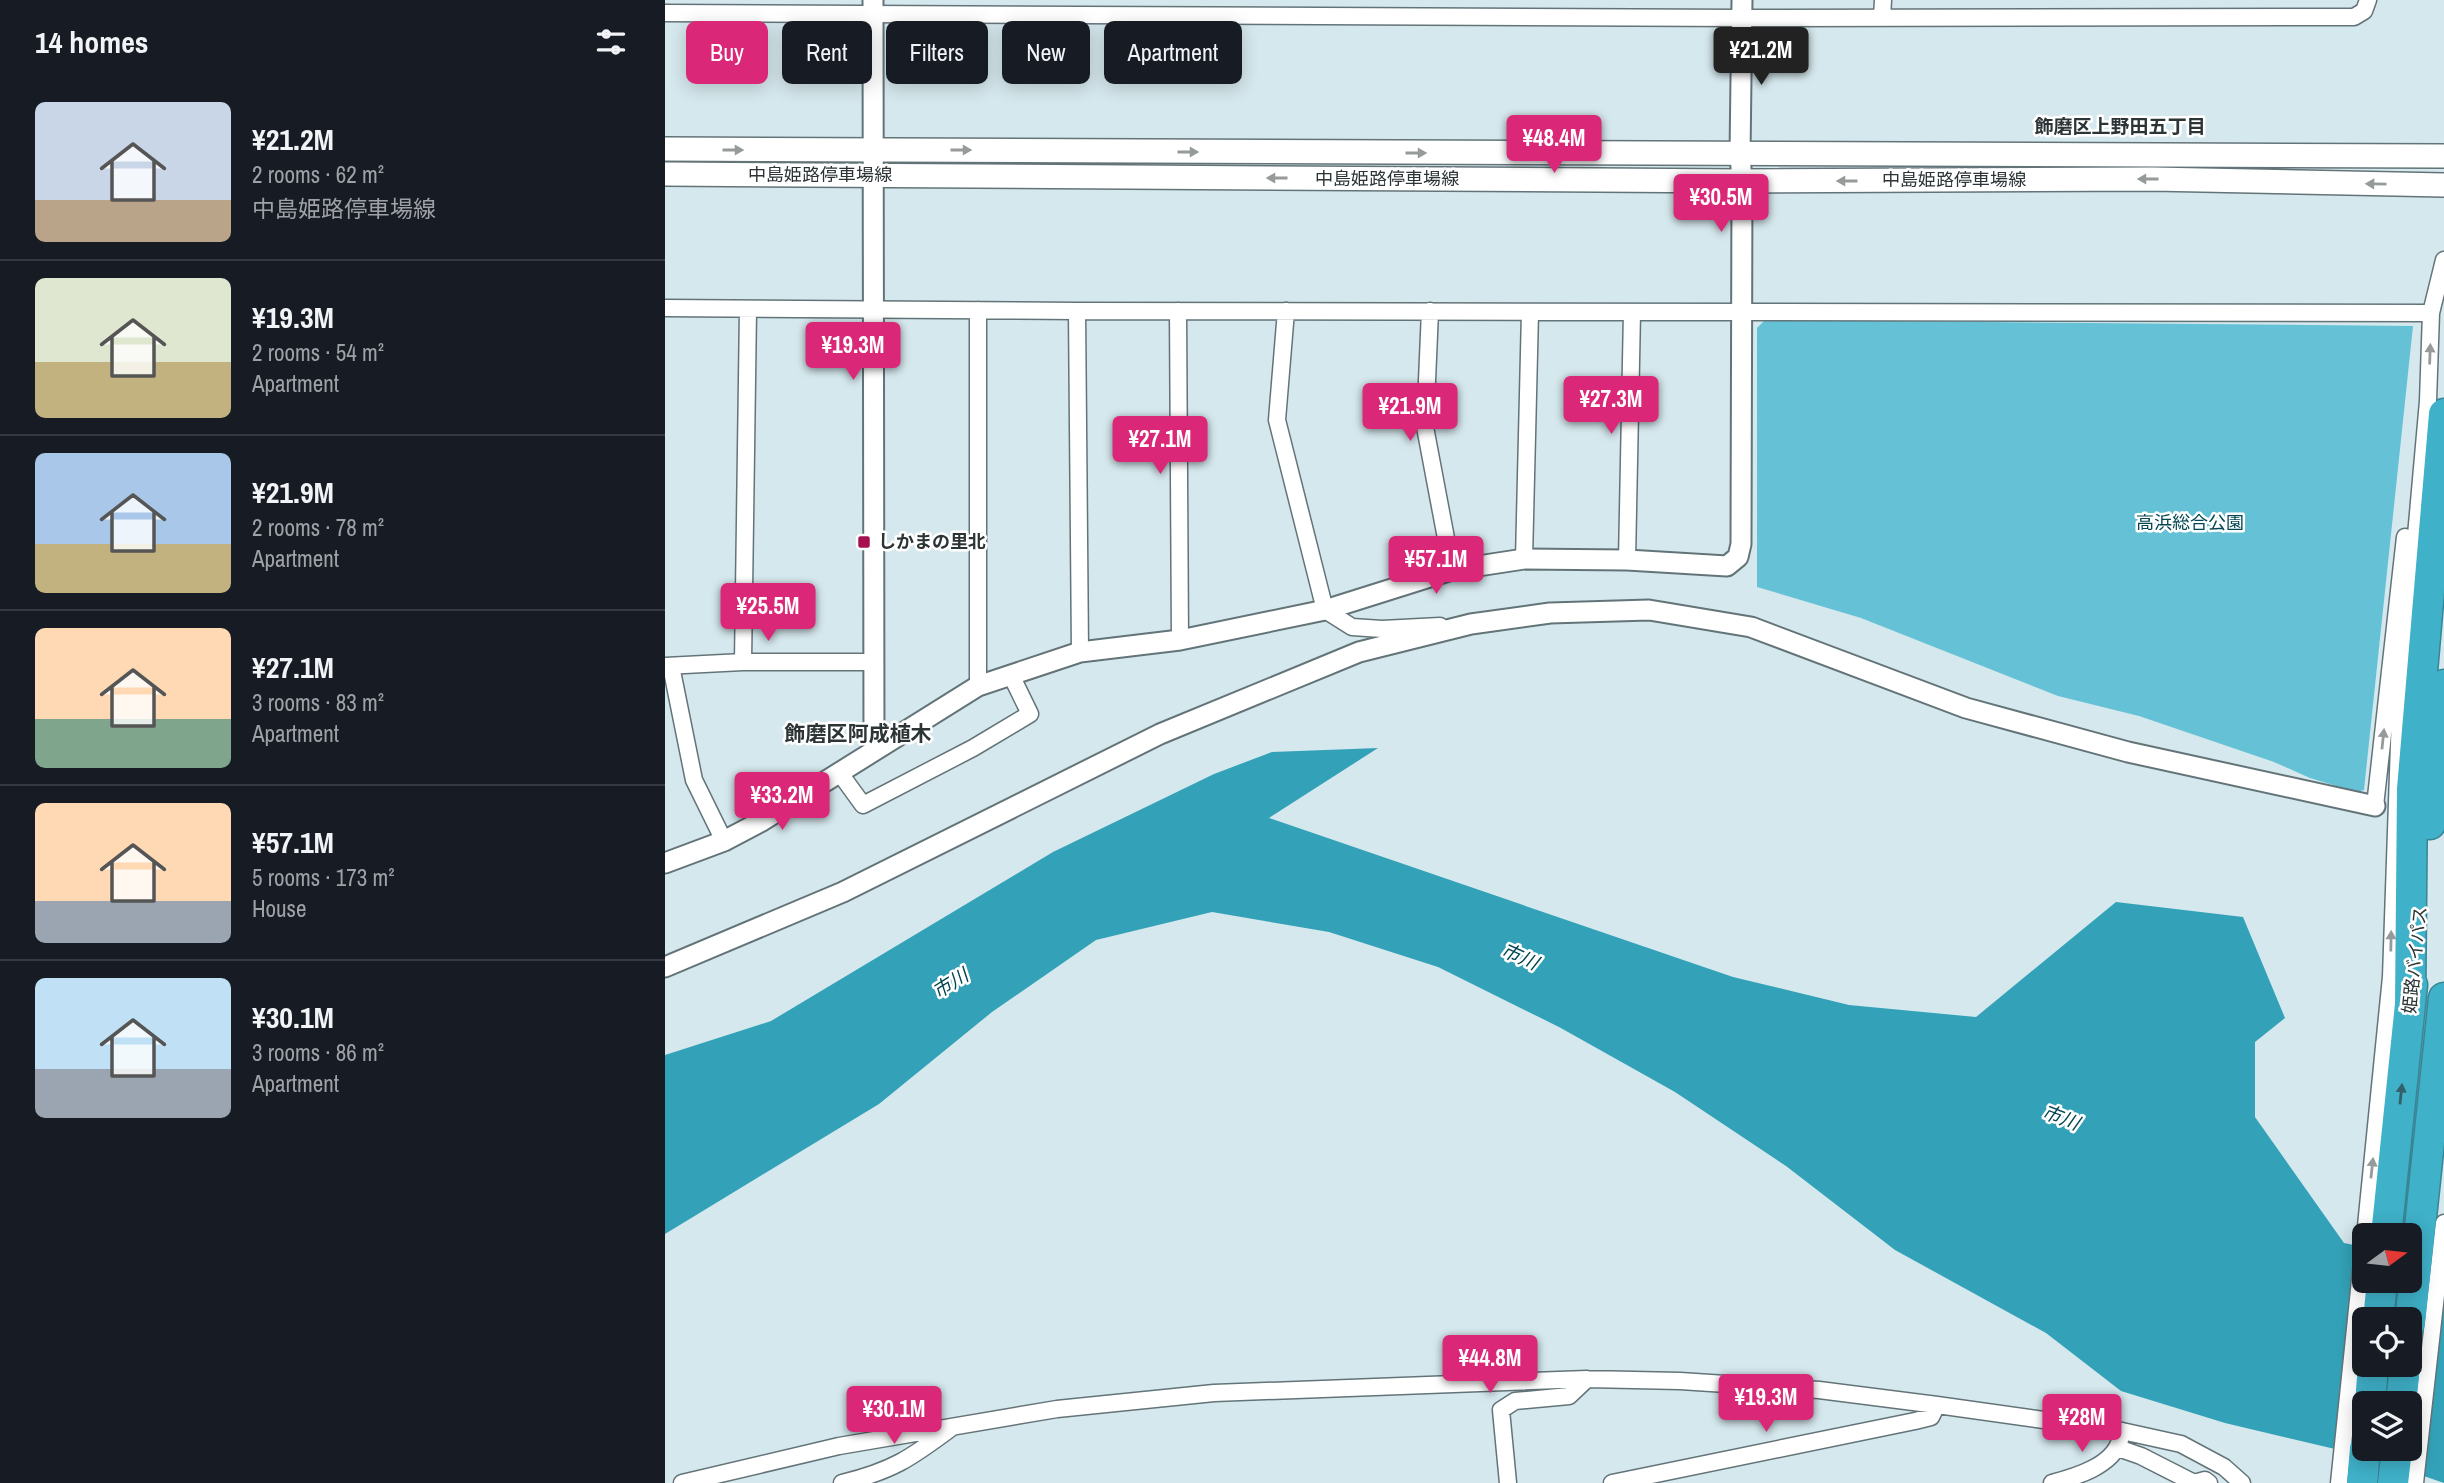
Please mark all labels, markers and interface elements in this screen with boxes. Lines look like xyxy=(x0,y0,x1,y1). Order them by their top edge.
chip: Buy xyxy=(686,21,768,84)
chip: Rent xyxy=(782,21,872,84)
chip: Filters xyxy=(886,21,988,84)
chip: New xyxy=(1002,21,1090,84)
chip: Apartment xyxy=(1104,21,1242,84)
text: 14 homes xyxy=(35,22,149,62)
icon: filters xyxy=(592,23,630,61)
pin: ¥21.2M xyxy=(1704,28,1818,87)
text: ¥21.2M xyxy=(1730,34,1792,65)
district label: 飾磨区上野田五丁目 xyxy=(2034,113,2206,139)
pin: ¥48.4M xyxy=(1497,116,1611,175)
text: ¥21.2M xyxy=(252,119,334,159)
text: ¥48.4M xyxy=(1523,122,1585,153)
icon: home xyxy=(91,130,175,214)
one-way arrow xyxy=(722,144,744,156)
one-way arrow xyxy=(950,144,972,156)
one-way arrow xyxy=(1177,146,1199,158)
one-way arrow xyxy=(1405,147,1427,159)
text: 2 rooms · 62 m² xyxy=(252,159,384,190)
street label: 中島姫路停車場線 xyxy=(748,162,892,187)
street label: 中島姫路停車場線 xyxy=(1315,166,1459,191)
street label: 中島姫路停車場線 xyxy=(1882,167,2026,192)
one-way arrow xyxy=(1266,172,1288,184)
one-way arrow xyxy=(2137,173,2159,185)
pin: ¥30.5M xyxy=(1664,174,1778,234)
one-way arrow xyxy=(1836,175,1858,186)
one-way arrow xyxy=(2365,178,2387,189)
text: ¥30.5M xyxy=(1690,181,1752,212)
text: 中島姫路停車場線 xyxy=(252,193,436,224)
text: ¥19.3M xyxy=(252,297,334,337)
icon: home xyxy=(91,306,175,390)
pin: ¥19.3M xyxy=(796,322,910,382)
text: ¥19.3M xyxy=(822,329,884,360)
text: 2 rooms · 54 m² xyxy=(252,337,384,368)
one-way arrow xyxy=(2424,343,2435,365)
text: Apartment xyxy=(252,368,339,399)
pin: ¥27.3M xyxy=(1554,376,1668,436)
text: ¥27.3M xyxy=(1580,383,1642,414)
pin: ¥21.9M xyxy=(1353,384,1467,443)
text: ¥21.9M xyxy=(1379,390,1441,421)
pin: ¥27.1M xyxy=(1103,416,1217,476)
text: ¥27.1M xyxy=(1129,423,1191,454)
text: ¥21.9M xyxy=(252,472,334,512)
icon: home xyxy=(91,481,175,565)
park label: 高浜総合公園 xyxy=(2136,510,2244,535)
text: 2 rooms · 78 m² xyxy=(252,512,384,543)
place label: しかまの里北 xyxy=(878,529,986,554)
marker: しかまの里北 xyxy=(856,534,872,550)
pin: ¥57.1M xyxy=(1379,536,1493,596)
text: Apartment xyxy=(252,543,339,574)
text: ¥57.1M xyxy=(1405,543,1467,574)
pin: ¥25.5M xyxy=(711,584,825,643)
text: ¥25.5M xyxy=(737,590,799,621)
text: ¥27.1M xyxy=(252,647,334,687)
icon: home xyxy=(91,656,175,740)
text: 3 rooms · 83 m² xyxy=(252,687,384,718)
text: Apartment xyxy=(252,718,339,749)
district label: 飾磨区阿成植木 xyxy=(785,719,932,748)
one-way arrow xyxy=(2377,727,2388,749)
pin: ¥33.2M xyxy=(725,772,839,832)
text: ¥33.2M xyxy=(751,779,813,810)
text: ¥57.1M xyxy=(252,822,334,862)
icon: home xyxy=(91,831,175,915)
text: 5 rooms · 173 m² xyxy=(252,862,395,893)
text: House xyxy=(252,893,307,924)
street label: 姫路バイパス xyxy=(2396,905,2433,1015)
one-way arrow xyxy=(2386,930,2397,952)
water label: 市川 xyxy=(1497,936,1544,976)
water label: 市川 xyxy=(927,961,975,1004)
text: ¥30.1M xyxy=(252,997,334,1037)
icon: home xyxy=(91,1006,175,1090)
text: 3 rooms · 86 m² xyxy=(252,1037,384,1068)
text: Apartment xyxy=(252,1068,339,1099)
one-way arrow xyxy=(2395,1083,2406,1105)
water label: 市川 xyxy=(2039,1098,2085,1137)
one-way arrow xyxy=(2367,1156,2378,1178)
north arrow xyxy=(2352,1223,2422,1293)
map controls xyxy=(2352,1223,2422,1461)
button: locate xyxy=(2352,1307,2422,1377)
pin: ¥44.8M xyxy=(1433,1336,1547,1395)
text: ¥44.8M xyxy=(1459,1342,1521,1373)
pin: ¥19.3M xyxy=(1709,1374,1823,1434)
text: ¥19.3M xyxy=(1735,1381,1797,1412)
pin: ¥30.1M xyxy=(837,1386,951,1446)
button: layers xyxy=(2352,1391,2422,1461)
text: ¥30.1M xyxy=(863,1393,925,1424)
pin: ¥28M xyxy=(2041,1394,2123,1454)
text: ¥28M xyxy=(2058,1401,2106,1432)

